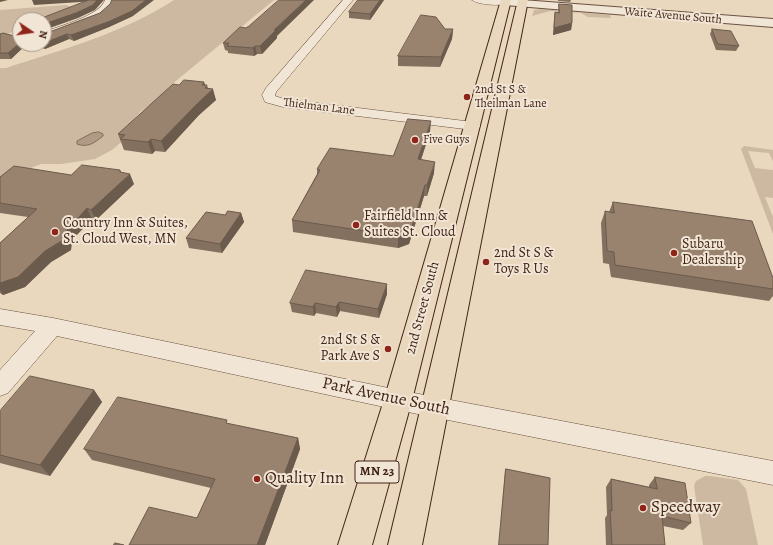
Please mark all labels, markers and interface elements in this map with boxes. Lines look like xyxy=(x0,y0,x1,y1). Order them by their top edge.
street label: Waite Avenue South xyxy=(624,5,722,27)
north arrow xyxy=(12,12,52,52)
text: N xyxy=(35,29,51,40)
place label: 2nd St S & Theilman Lane xyxy=(475,83,547,111)
marker: 2nd St S & Theilman Lane xyxy=(462,92,472,102)
street label: Thielman Lane xyxy=(283,95,355,119)
place label: Five Guys xyxy=(423,133,470,147)
marker: Five Guys xyxy=(410,135,420,145)
place label: Fairfield Inn & Suites St. Cloud xyxy=(364,209,456,242)
place label: Country Inn & Suites, St. Cloud West, MN xyxy=(63,216,188,248)
marker: Fairfield Inn & Suites St. Cloud xyxy=(351,220,361,230)
marker: Country Inn & Suites, St. Cloud West, MN xyxy=(50,227,60,237)
place label: Subaru Dealership xyxy=(682,237,744,270)
place label: 2nd St S & Toys R Us xyxy=(494,246,553,278)
marker: Subaru Dealership xyxy=(669,248,679,258)
marker: 2nd St S & Toys R Us xyxy=(481,257,491,267)
street label: 2nd Street South xyxy=(403,260,443,356)
place label: 2nd St S & Park Ave S xyxy=(321,333,380,366)
marker: 2nd St S & Park Ave S xyxy=(383,344,393,354)
street label: Park Avenue South xyxy=(320,373,452,421)
road number: MN 23 xyxy=(355,461,399,483)
place label: Quality Inn xyxy=(265,469,344,489)
marker: Quality Inn xyxy=(252,474,262,484)
place label: Speedway xyxy=(651,498,720,518)
marker: Speedway xyxy=(638,503,648,513)

